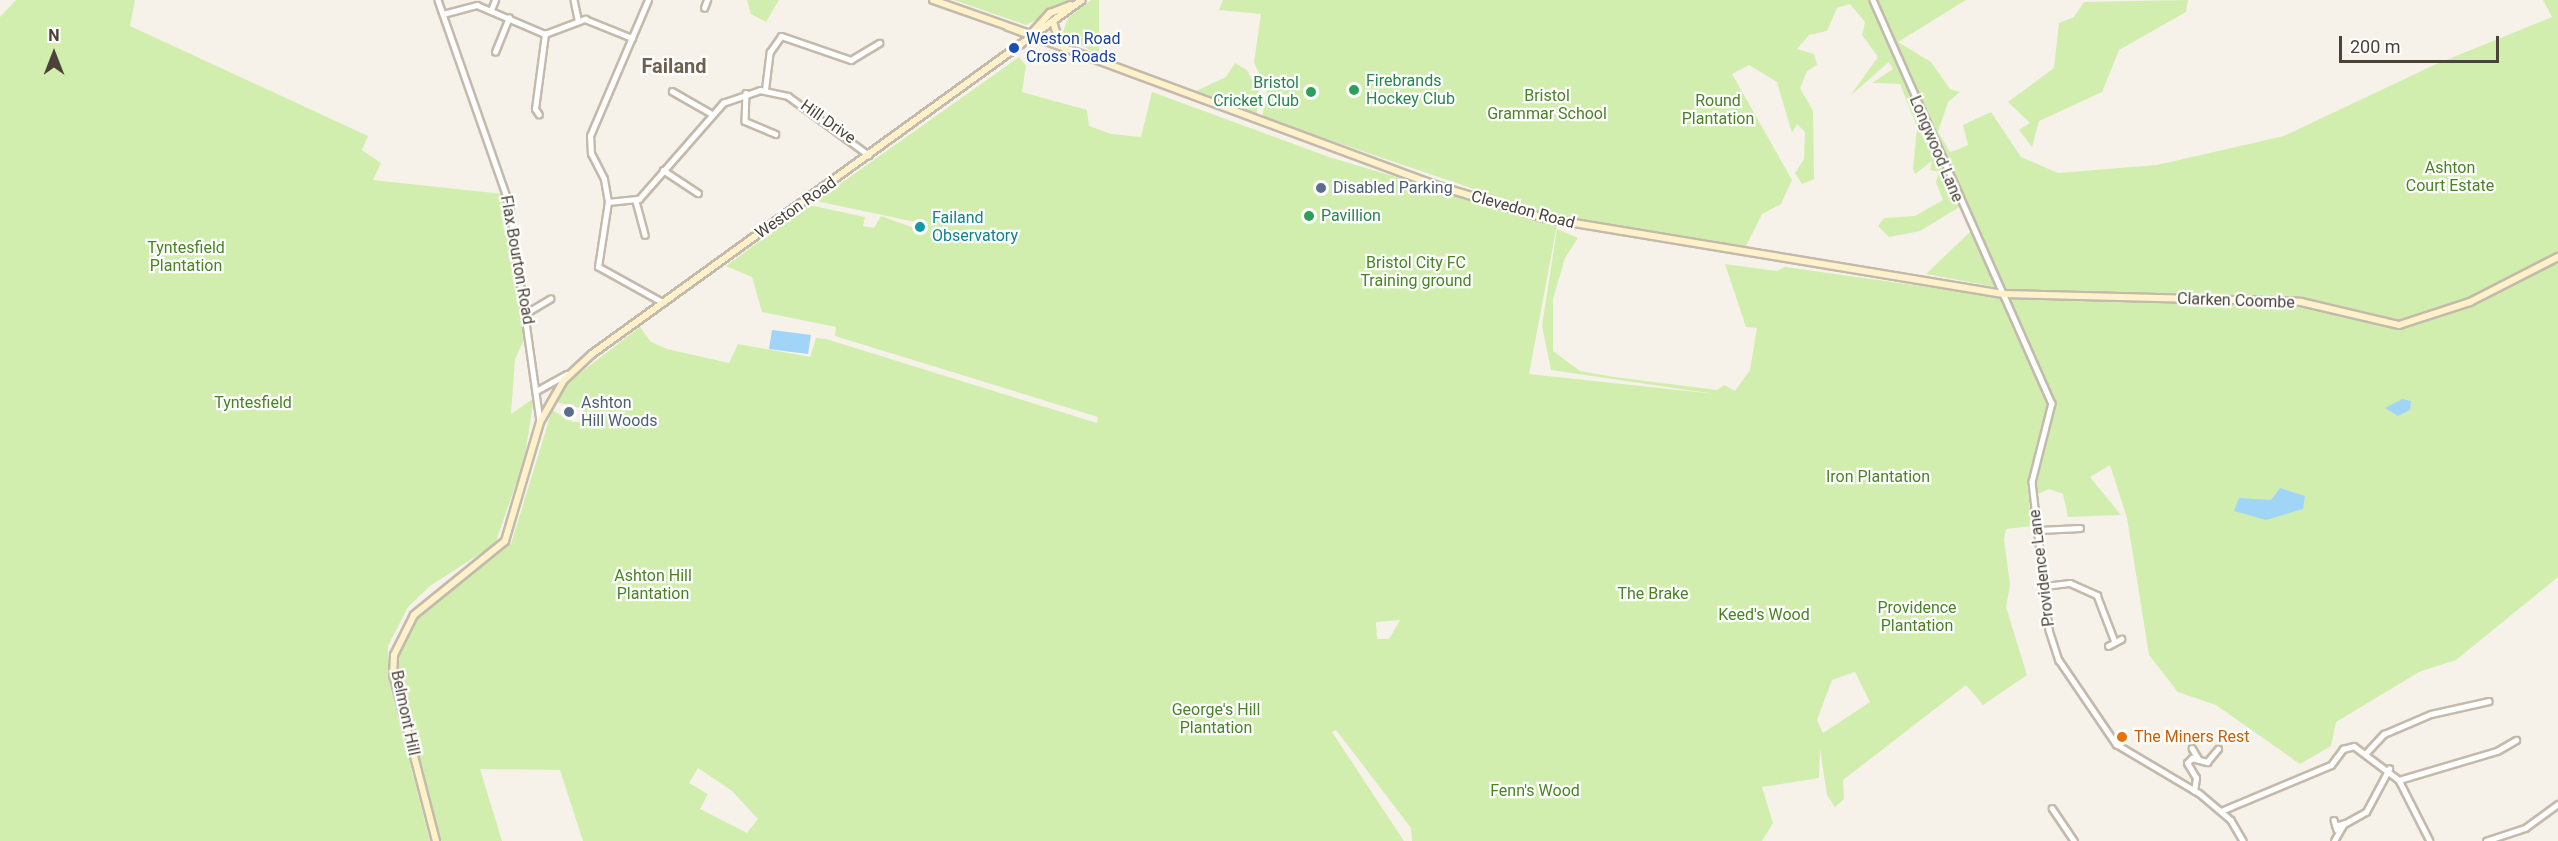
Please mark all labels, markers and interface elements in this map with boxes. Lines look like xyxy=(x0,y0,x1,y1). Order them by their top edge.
north arrow xyxy=(24,24,84,84)
scale bar xyxy=(2342,24,2502,62)
text: N xyxy=(48,26,60,45)
place label: Weston Road Cross Roads xyxy=(1026,29,1120,67)
text: 200 m xyxy=(2350,36,2401,57)
marker: Weston Road Cross Roads xyxy=(1007,41,1021,55)
district label: Failand xyxy=(641,54,707,78)
place label: Firebrands Hockey Club xyxy=(1366,71,1455,109)
place label: Bristol Cricket Club xyxy=(1213,73,1299,111)
marker: Firebrands Hockey Club xyxy=(1347,83,1361,97)
marker: Bristol Cricket Club xyxy=(1304,85,1318,99)
park label: Bristol Grammar School xyxy=(1487,86,1607,124)
park label: Round Plantation xyxy=(1682,91,1754,129)
street label: Longwood Lane xyxy=(1905,93,1967,205)
street label: Hill Drive xyxy=(797,96,859,148)
park label: Ashton Court Estate xyxy=(2406,158,2494,196)
street label: Weston Road xyxy=(752,173,840,243)
place label: Disabled Parking xyxy=(1333,178,1453,198)
marker: Disabled Parking xyxy=(1314,181,1328,195)
street label: Clevedon Road xyxy=(1469,187,1577,233)
street label: Flax Bourton Road xyxy=(496,194,538,326)
place label: Pavillion xyxy=(1321,206,1381,226)
place label: Failand Observatory xyxy=(932,208,1018,246)
marker: Pavillion xyxy=(1302,209,1316,223)
marker: Failand Observatory xyxy=(913,220,927,234)
park label: Tyntesfield Plantation xyxy=(147,238,225,276)
park label: Bristol City FC Training ground xyxy=(1360,253,1472,291)
street label: Clarken Coombe xyxy=(2177,289,2295,313)
park label: Tyntesfield xyxy=(214,393,292,413)
place label: Ashton Hill Woods xyxy=(581,393,658,431)
marker: Ashton Hill Woods xyxy=(562,405,576,419)
park label: Iron Plantation xyxy=(1826,467,1930,487)
street label: Providence Lane xyxy=(2025,508,2059,628)
park label: Ashton Hill Plantation xyxy=(614,566,692,604)
park label: The Brake xyxy=(1617,584,1689,604)
park label: Providence Plantation xyxy=(1877,598,1957,636)
park label: Keed's Wood xyxy=(1718,605,1810,625)
street label: Belmont Hill xyxy=(387,669,423,757)
park label: George's Hill Plantation xyxy=(1172,700,1260,738)
place label: The Miners Rest xyxy=(2134,727,2249,747)
marker: The Miners Rest xyxy=(2115,730,2129,744)
park label: Fenn's Wood xyxy=(1490,781,1580,801)

